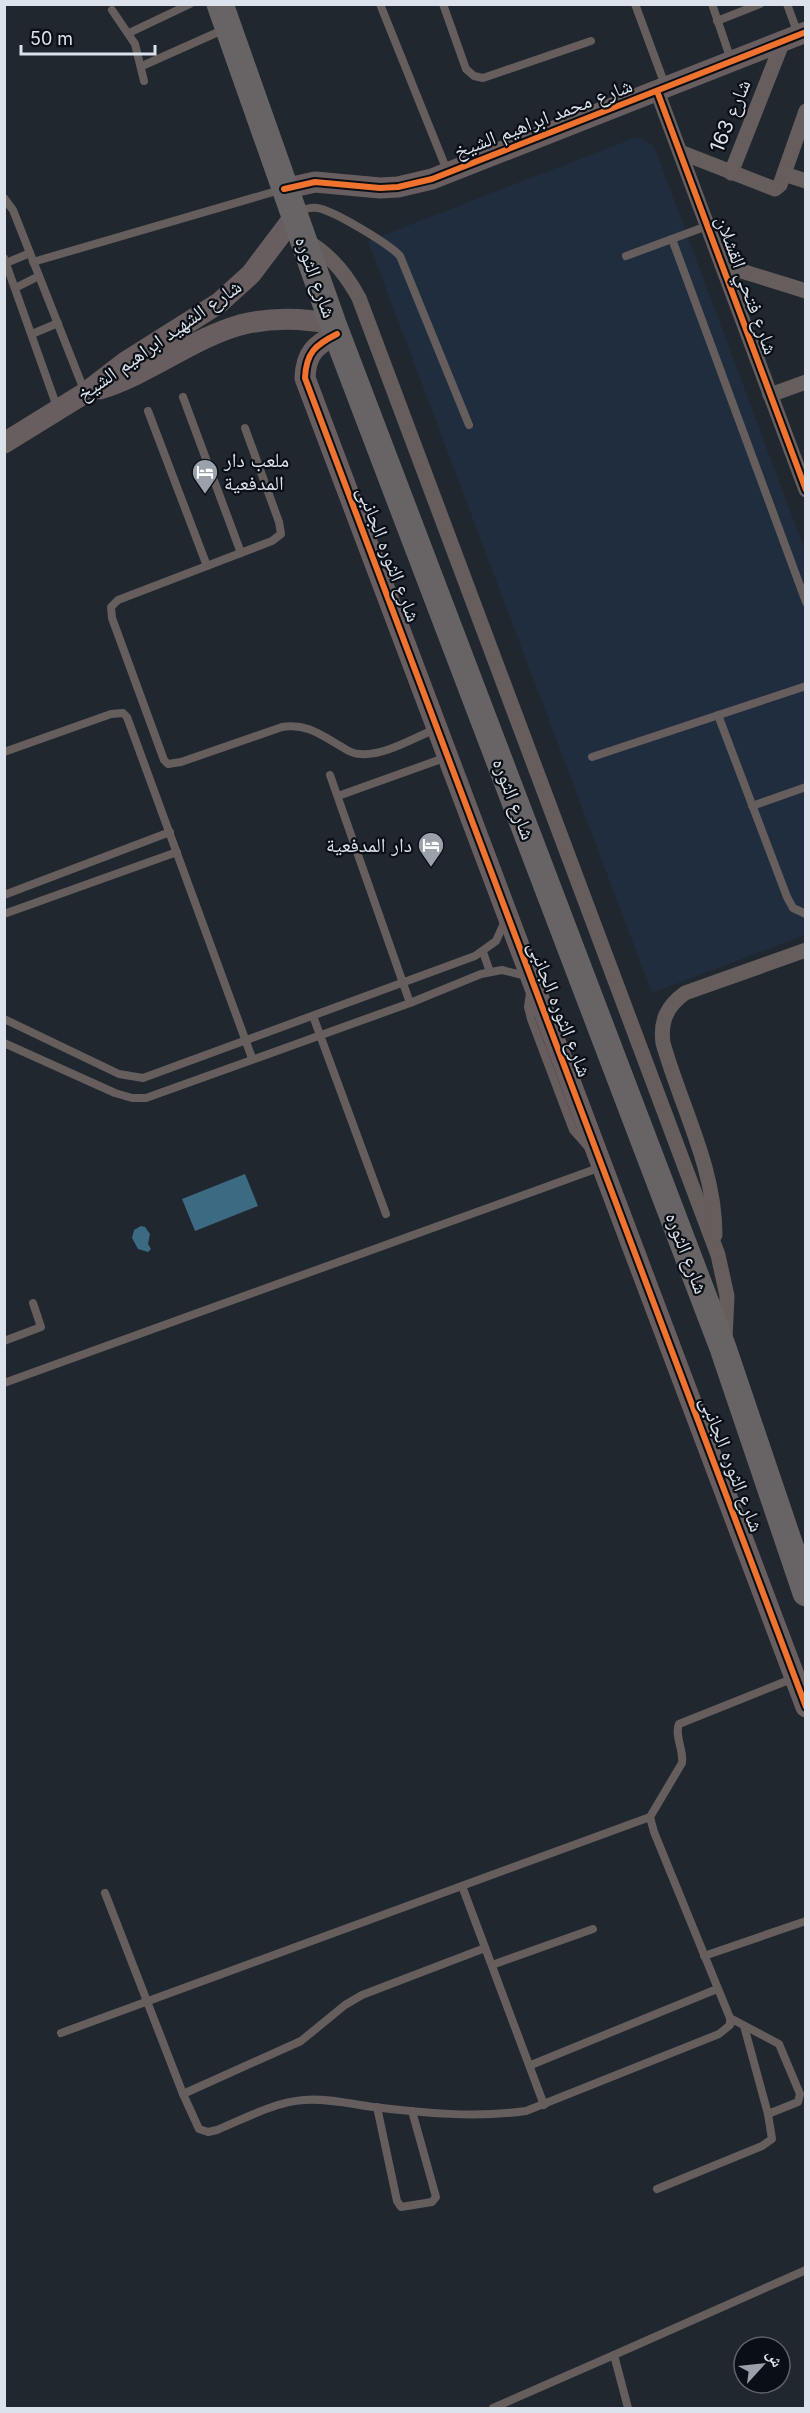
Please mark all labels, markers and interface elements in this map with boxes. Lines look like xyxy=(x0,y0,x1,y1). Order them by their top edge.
scale bar xyxy=(21,18,154,56)
text: 50 m xyxy=(30,28,73,49)
street label: شارع محمد ابراهيم الشيخ xyxy=(451,73,636,165)
street label: شارع 163 xyxy=(705,76,756,156)
street label: شارع فتحي القشلان xyxy=(707,212,783,359)
street label: شارع الثوره xyxy=(289,233,342,321)
street label: شارع الشهيد ابراهيم الشيخ xyxy=(72,274,247,407)
place label: ملعب دار المدفعية xyxy=(223,448,289,495)
hotel icon: ملعب دار المدفعية xyxy=(190,457,220,495)
street label: شارع الثوره الجانبى xyxy=(351,483,426,625)
street label: شارع الثوره xyxy=(487,755,540,843)
hotel icon: دار المدفعية xyxy=(416,830,446,868)
place label: دار المدفعية xyxy=(326,833,412,857)
street label: شارع الثوره الجانبى xyxy=(522,938,597,1080)
street label: شارع الثوره xyxy=(660,1209,713,1297)
street label: شارع الثوره الجانبى xyxy=(694,1393,769,1535)
north arrow xyxy=(732,2335,792,2395)
text: ش xyxy=(763,2346,788,2370)

